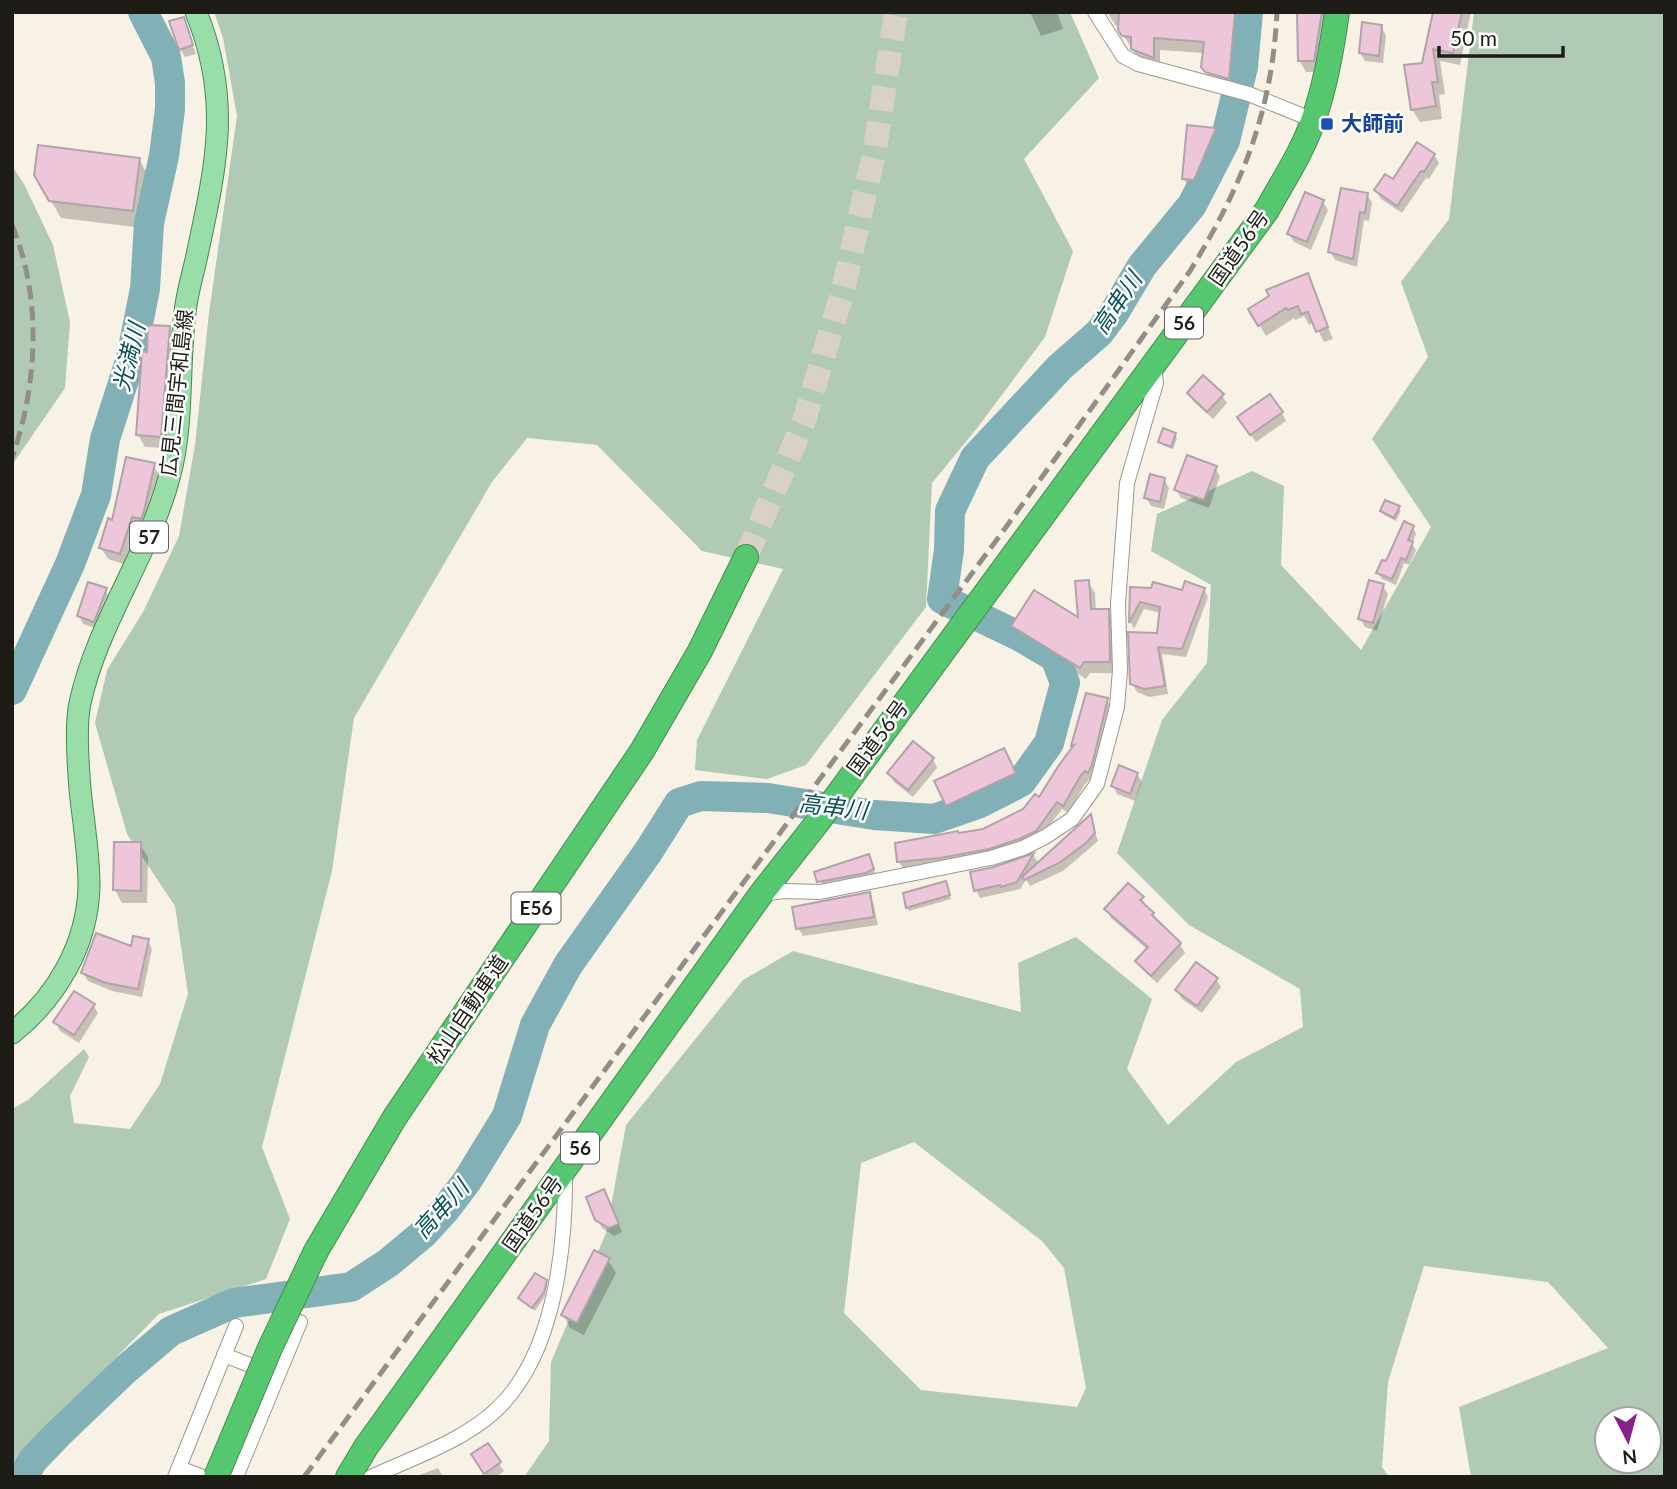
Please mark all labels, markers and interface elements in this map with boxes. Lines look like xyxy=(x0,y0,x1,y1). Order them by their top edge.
scale bar xyxy=(1439,14,1563,58)
text: 50 m xyxy=(1450,25,1497,50)
place label: 大師前 xyxy=(1341,110,1404,135)
marker: 大師前 xyxy=(1319,116,1335,132)
street label: 国道56号 xyxy=(1202,204,1273,290)
water label: 高串川 xyxy=(1085,264,1149,339)
street label: 広見三間宇和島線 xyxy=(154,308,197,478)
road number: 56 xyxy=(1165,308,1203,338)
water label: 光満川 xyxy=(106,317,151,394)
road number: 57 xyxy=(130,522,168,552)
street label: 国道56号 xyxy=(841,694,913,780)
water label: 高串川 xyxy=(797,788,872,824)
road number: E56 xyxy=(512,893,560,924)
street label: 松山自動車道 xyxy=(421,950,512,1068)
road number: 56 xyxy=(561,1132,599,1164)
street label: 国道56号 xyxy=(496,1170,567,1256)
water label: 高串川 xyxy=(407,1171,476,1243)
north arrow xyxy=(1593,1405,1663,1475)
text: N xyxy=(1621,1445,1638,1470)

